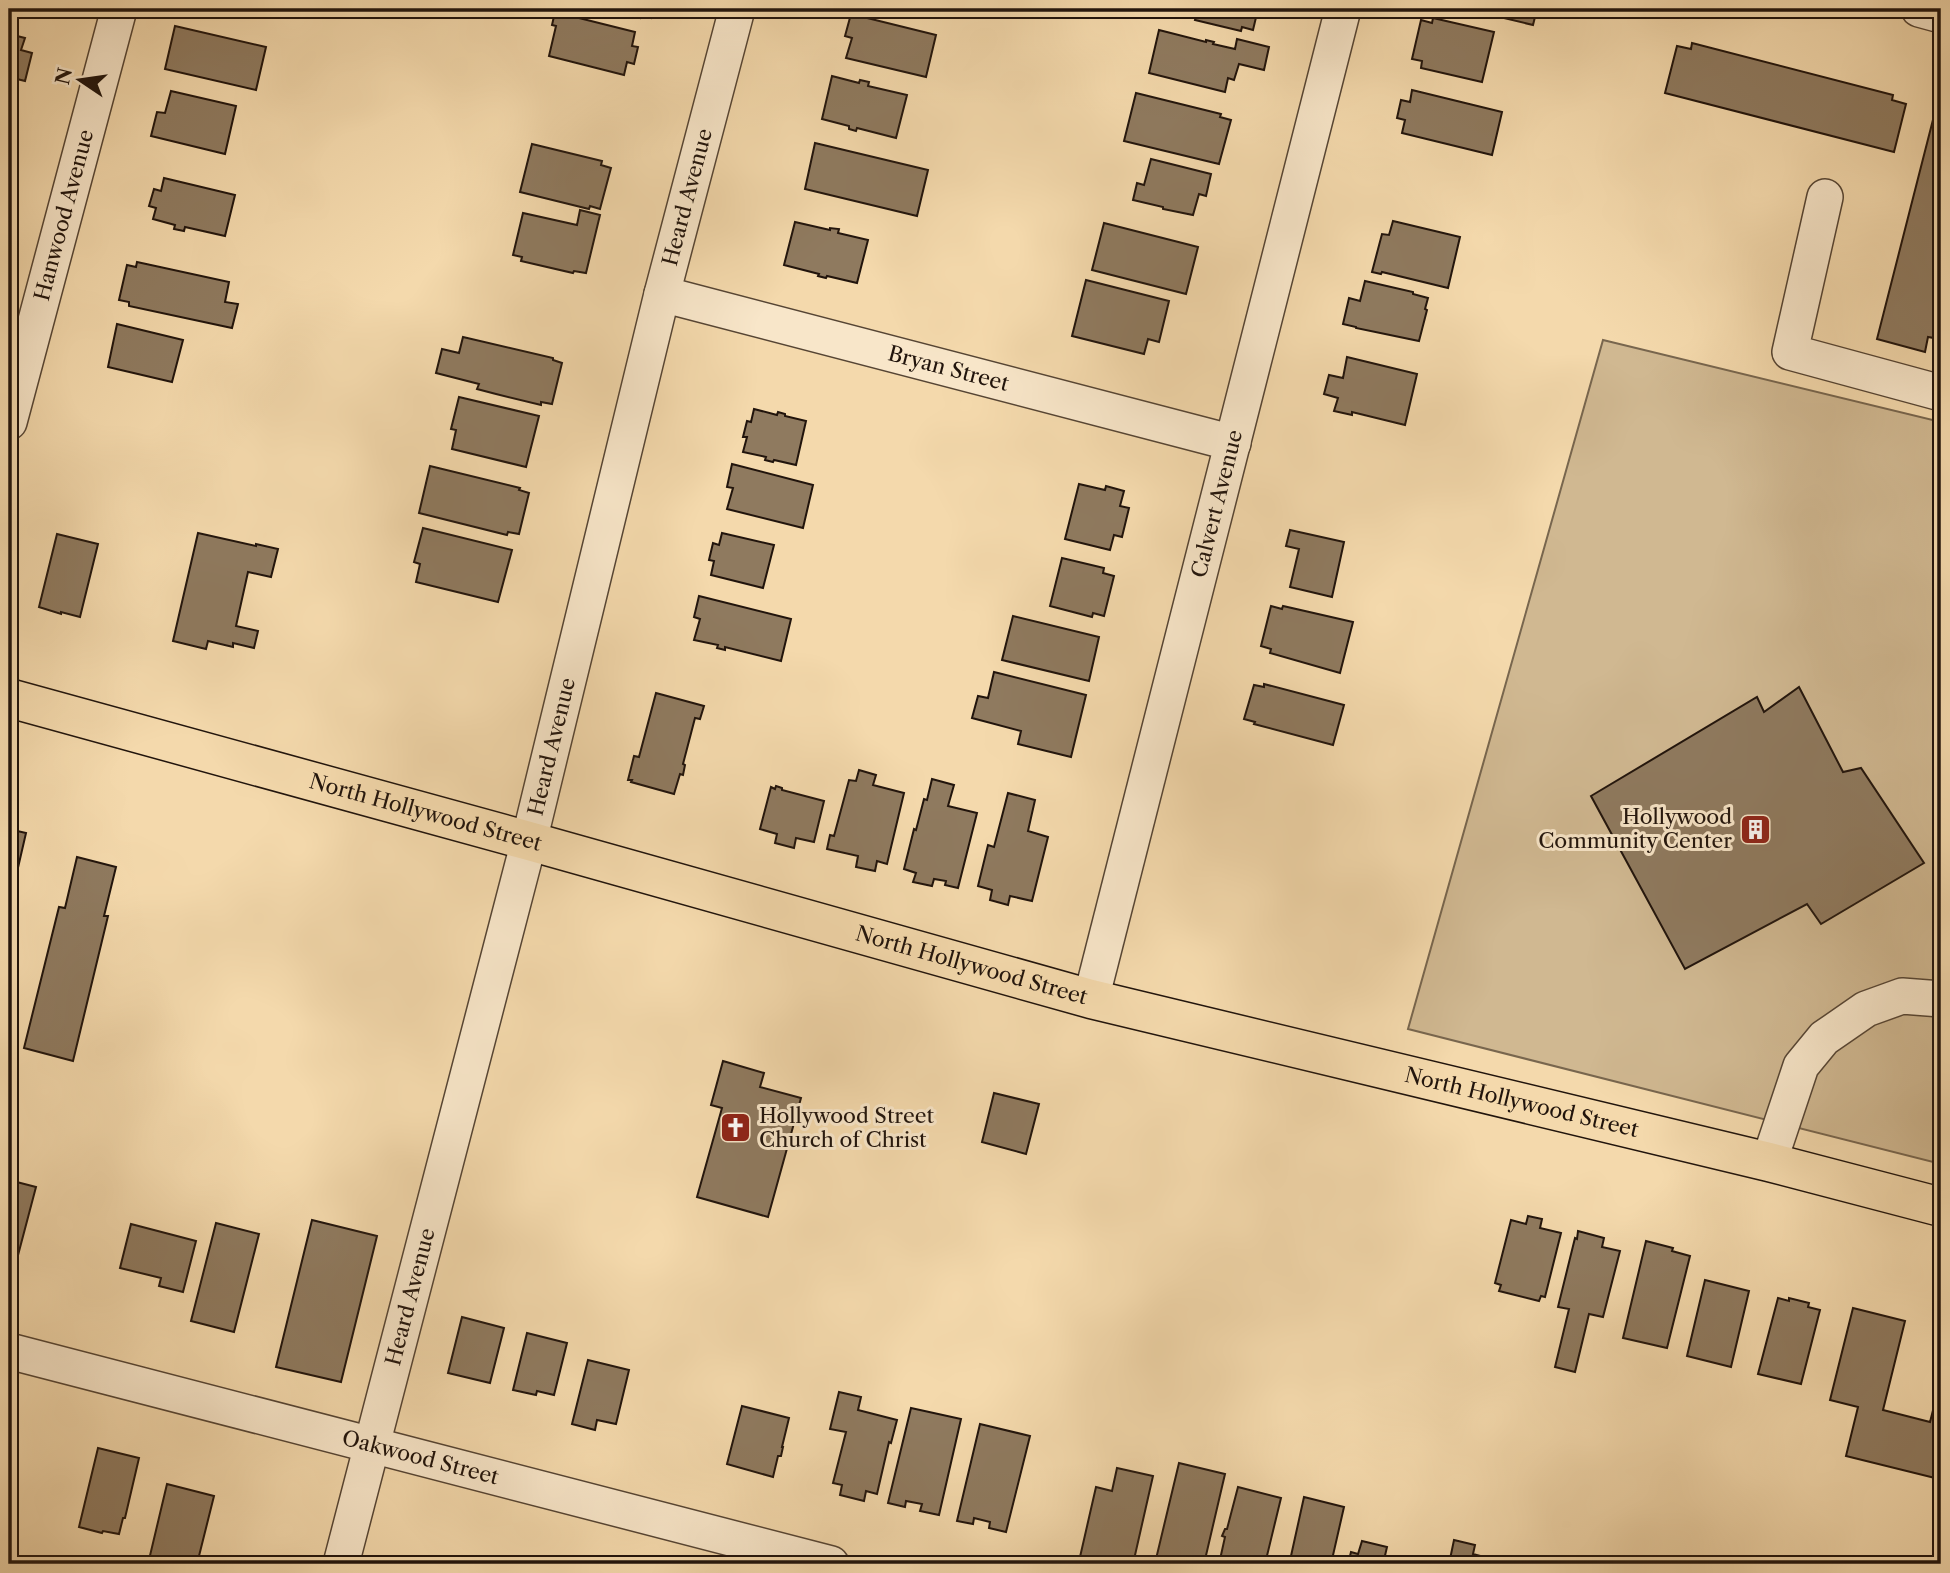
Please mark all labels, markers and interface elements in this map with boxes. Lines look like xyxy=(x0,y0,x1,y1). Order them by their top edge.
north arrow xyxy=(46,46,116,116)
text: N xyxy=(51,66,77,87)
street label: Heard Avenue xyxy=(657,126,717,269)
street label: Hanwood Avenue xyxy=(29,127,98,304)
street label: Bryan Street xyxy=(885,341,1012,396)
street label: Calvert Avenue xyxy=(1186,427,1247,580)
street label: Heard Avenue xyxy=(523,675,580,818)
street label: North Hollywood Street xyxy=(307,768,545,856)
place label: Hollywood Community Center xyxy=(1538,804,1732,853)
building icon: Hollywood Community Center xyxy=(1738,812,1772,846)
street label: North Hollywood Street xyxy=(853,920,1091,1010)
street label: North Hollywood Street xyxy=(1402,1062,1642,1142)
place label: Hollywood Street Church of Christ xyxy=(759,1103,934,1152)
church icon: Hollywood Street Church of Christ xyxy=(719,1111,753,1145)
street label: Heard Avenue xyxy=(380,1225,440,1368)
street label: Oakwood Street xyxy=(340,1425,502,1490)

